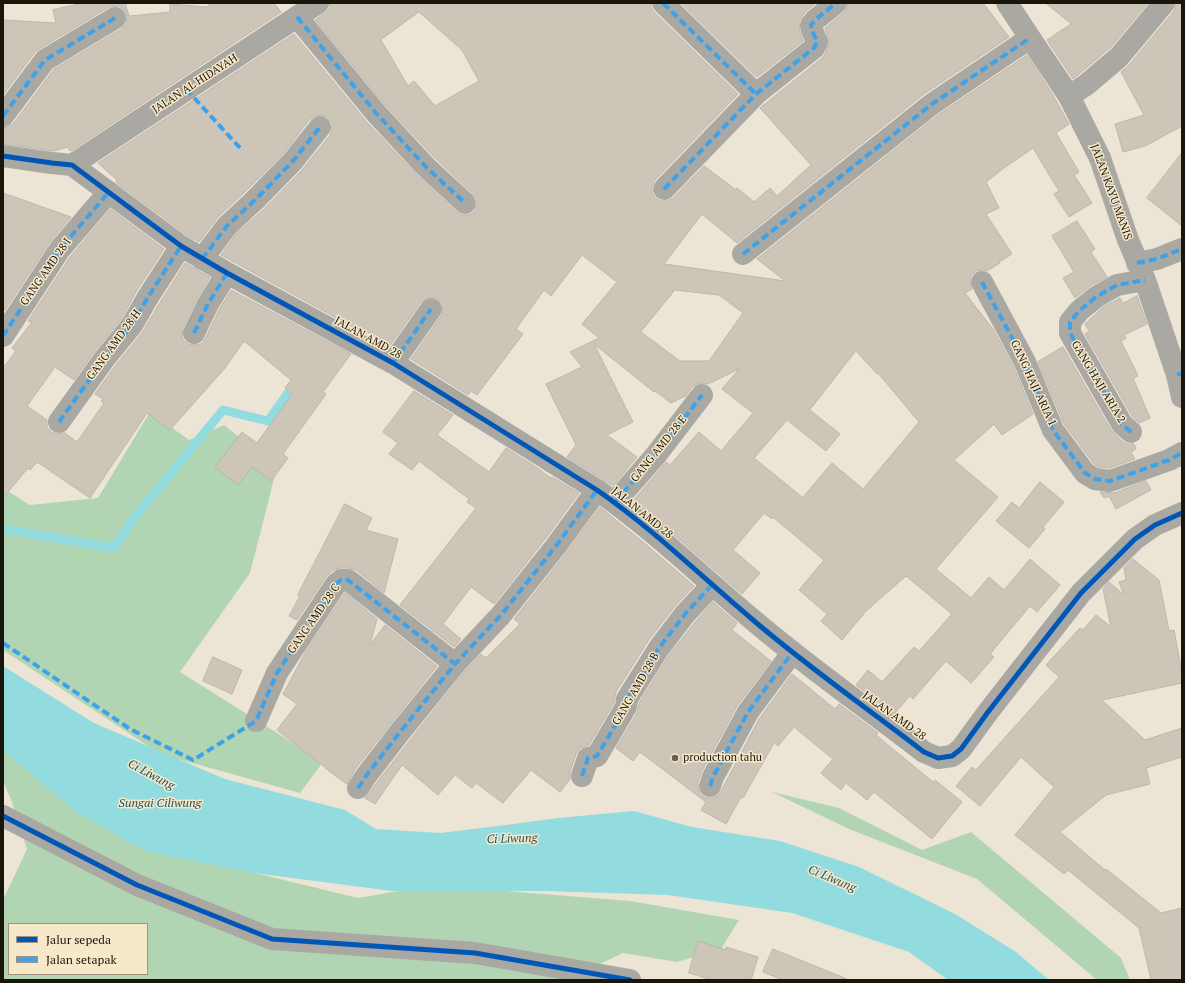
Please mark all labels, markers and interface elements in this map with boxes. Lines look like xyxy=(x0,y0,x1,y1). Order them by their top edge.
street label: JALAN AL HIDAYAH xyxy=(150,52,240,116)
street label: JALAN KAYU MANIS xyxy=(1088,142,1134,242)
street label: GANG AMD 28 I xyxy=(18,236,74,308)
street label: GANG AMD 28 H xyxy=(84,307,144,383)
street label: JALAN AMD 28 xyxy=(332,314,404,362)
street label: GANG HAJI ARIA 1 xyxy=(1007,338,1059,428)
street label: GANG HAJI ARIA 2 xyxy=(1068,338,1128,426)
street label: GANG AMD 28 E xyxy=(628,413,690,485)
street label: JALAN AMD 28 xyxy=(609,484,675,542)
street label: GANG AMD 28 C xyxy=(285,581,343,657)
street label: GANG AMD 28 B xyxy=(610,650,662,728)
street label: JALAN AMD 28 xyxy=(860,689,928,743)
place label: production tahu xyxy=(683,751,762,765)
marker: production tahu xyxy=(670,753,680,763)
water label: Ci Liwung xyxy=(125,757,177,793)
water label: Sungai Ciliwung xyxy=(119,797,201,811)
water label: Ci Liwung xyxy=(486,831,538,847)
water label: Ci Liwung xyxy=(806,862,858,896)
legend xyxy=(8,923,148,975)
text: Jalur sepeda xyxy=(46,932,111,947)
text: Jalan setapak xyxy=(46,952,117,967)

